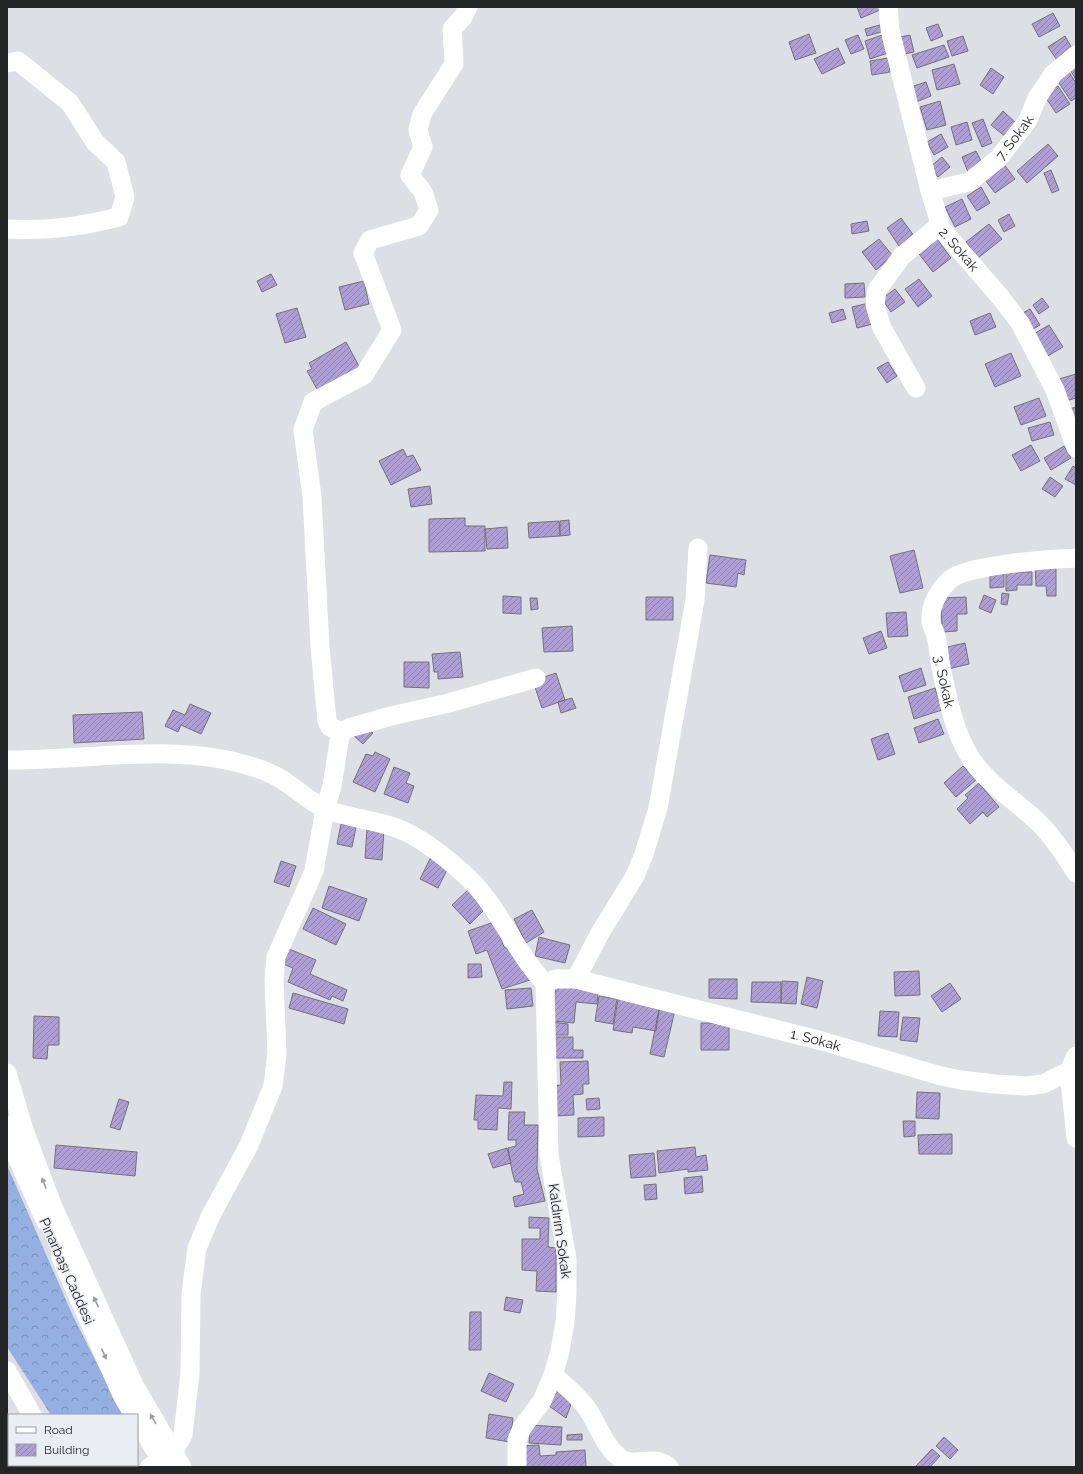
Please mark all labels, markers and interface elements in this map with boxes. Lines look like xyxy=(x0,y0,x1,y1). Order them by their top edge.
street label: 7. Sokak xyxy=(992,113,1037,163)
street label: 2. Sokak xyxy=(936,224,983,275)
street label: 3. Sokak xyxy=(931,655,958,710)
street label: 1. Sokak xyxy=(789,1025,843,1054)
one-way arrow xyxy=(40,1177,46,1189)
street label: Kaldırım Sokak xyxy=(545,1182,575,1280)
street label: Pınarbaşı Caddesi xyxy=(36,1215,98,1327)
one-way arrow xyxy=(93,1296,99,1308)
one-way arrow xyxy=(101,1349,107,1360)
one-way arrow xyxy=(150,1413,157,1425)
legend xyxy=(8,1414,138,1466)
text: Road xyxy=(44,1423,73,1437)
text: Building xyxy=(44,1443,90,1457)

